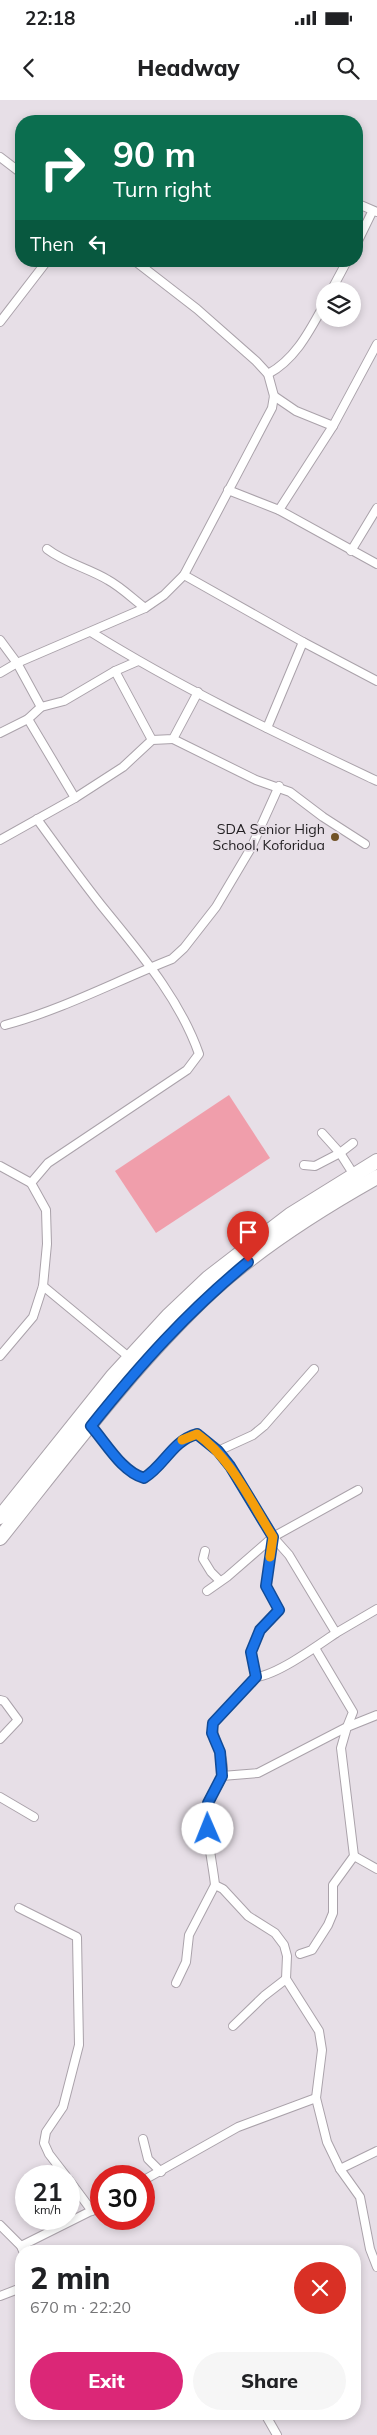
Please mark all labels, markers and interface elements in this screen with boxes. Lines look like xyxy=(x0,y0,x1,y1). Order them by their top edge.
text: 22:18 xyxy=(25,6,75,30)
icon: back xyxy=(15,54,43,82)
text: Headway xyxy=(137,54,240,82)
icon: search xyxy=(334,54,362,82)
text: 90 m xyxy=(113,132,196,176)
icon: right xyxy=(30,135,95,200)
text: Turn right xyxy=(113,175,211,203)
icon: left xyxy=(84,230,112,258)
text: Then xyxy=(30,232,74,256)
map controls xyxy=(316,282,361,327)
button: layers xyxy=(316,282,361,327)
place label: SDA Senior High School, Koforidua xyxy=(213,820,325,854)
marker: SDA Senior High School, Koforidua xyxy=(329,831,341,843)
pin xyxy=(227,1211,269,1262)
icon: arrive xyxy=(234,1218,262,1246)
position arrow xyxy=(181,1802,233,1854)
speed limit sign: 30 xyxy=(90,2165,155,2230)
text: 21 xyxy=(32,2176,63,2207)
text: km/h xyxy=(34,2202,61,2217)
text: 2 min xyxy=(30,2259,110,2297)
button: close xyxy=(294,2262,346,2314)
text: 670 m · 22:20 xyxy=(30,2297,131,2317)
button: Exit xyxy=(30,2352,183,2410)
button: Share xyxy=(193,2352,346,2410)

